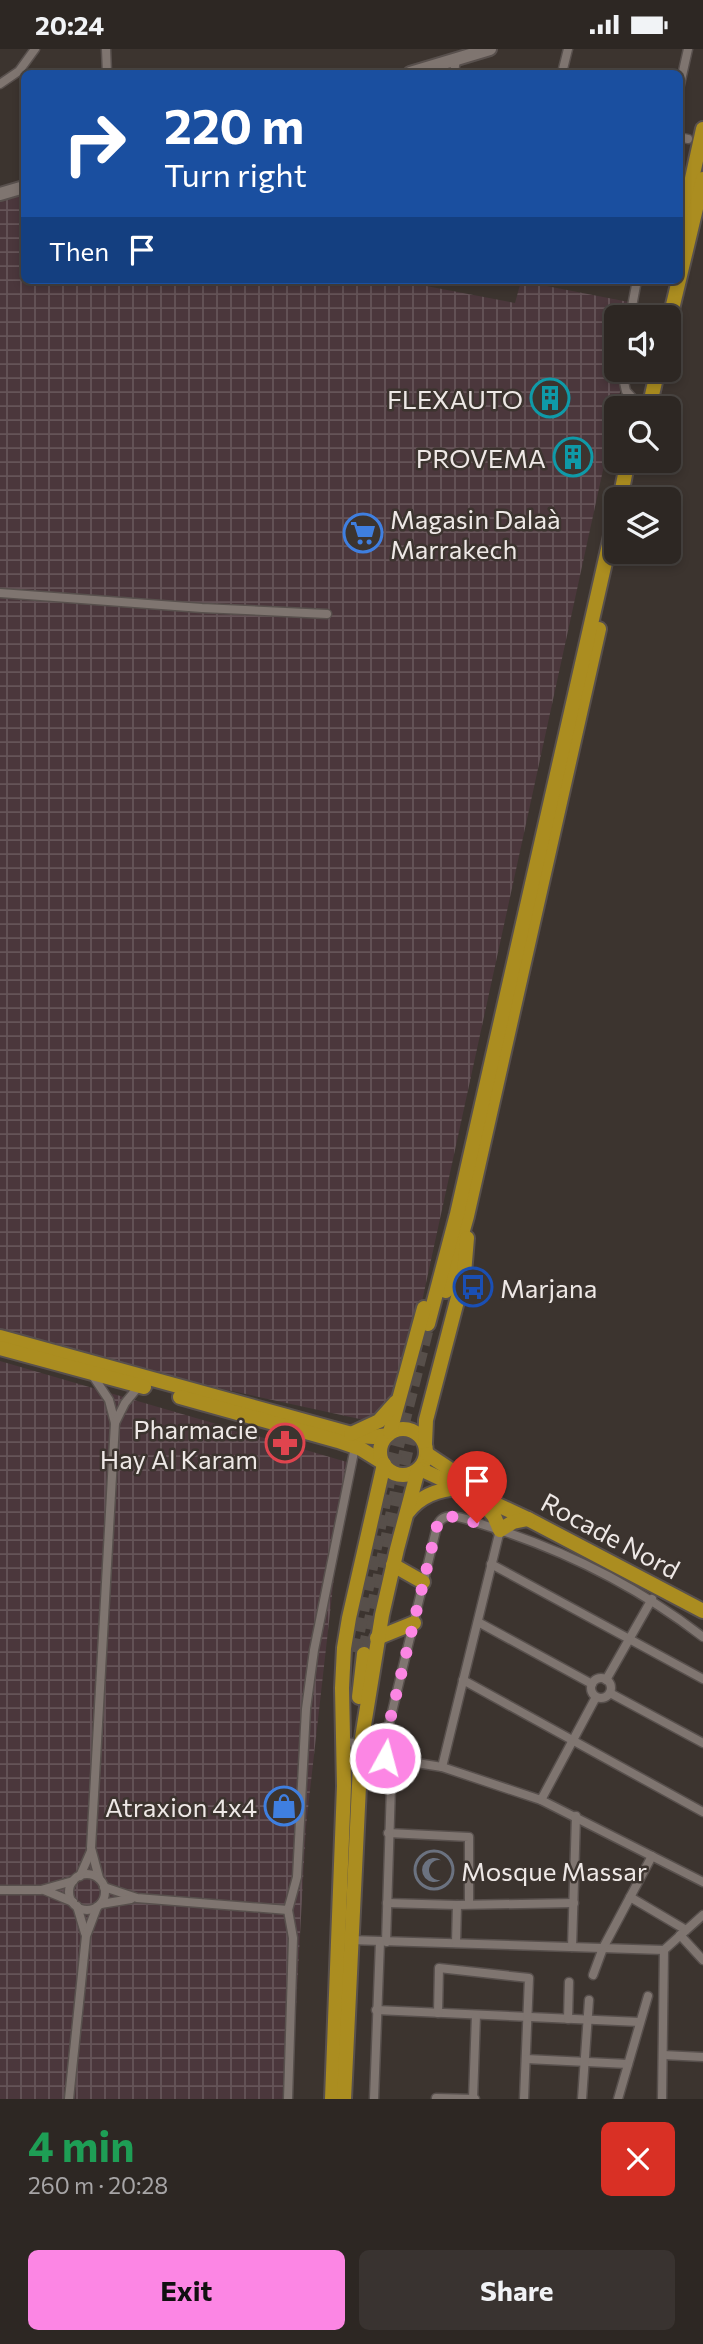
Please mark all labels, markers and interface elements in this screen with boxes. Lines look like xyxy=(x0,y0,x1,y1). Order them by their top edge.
text: 20:24 xyxy=(35,9,104,40)
text: 220 m xyxy=(164,94,304,154)
icon: right xyxy=(49,98,140,189)
text: Turn right xyxy=(164,154,307,194)
icon: arrive xyxy=(123,231,161,269)
text: Then xyxy=(49,235,109,266)
map controls xyxy=(604,305,681,564)
button: sound xyxy=(604,305,681,382)
building icon: FLEXAUTO xyxy=(529,377,571,419)
place label: FLEXAUTO xyxy=(387,383,523,414)
button: search xyxy=(604,396,681,473)
building icon: PROVEMA xyxy=(552,436,594,478)
place label: PROVEMA xyxy=(416,442,546,473)
button: layers xyxy=(604,487,681,564)
place label: Magasin Dalaà Marrakech xyxy=(390,503,561,564)
supermarket icon: Magasin Dalaà Marrakech xyxy=(342,512,384,554)
bus stop icon: Marjana xyxy=(452,1266,494,1308)
place label: Marjana xyxy=(500,1272,597,1303)
place label: Pharmacie Hay Al Karam xyxy=(100,1413,258,1474)
pharmacy icon: Pharmacie Hay Al Karam xyxy=(264,1422,306,1464)
pin xyxy=(447,1451,507,1523)
icon: arrive xyxy=(458,1462,496,1500)
street label: Rocade Nord xyxy=(536,1486,686,1584)
position arrow xyxy=(348,1721,422,1795)
shop icon: Atraxion 4x4 xyxy=(263,1785,305,1827)
place label: Atraxion 4x4 xyxy=(105,1791,257,1822)
mosque icon: Mosque Massar xyxy=(413,1849,455,1891)
place label: Mosque Massar xyxy=(461,1855,647,1886)
text: 4 min xyxy=(28,2119,134,2171)
button: close xyxy=(601,2122,675,2196)
text: 260 m · 20:28 xyxy=(28,2171,168,2199)
button: Exit xyxy=(28,2250,345,2330)
button: Share xyxy=(359,2250,675,2330)

